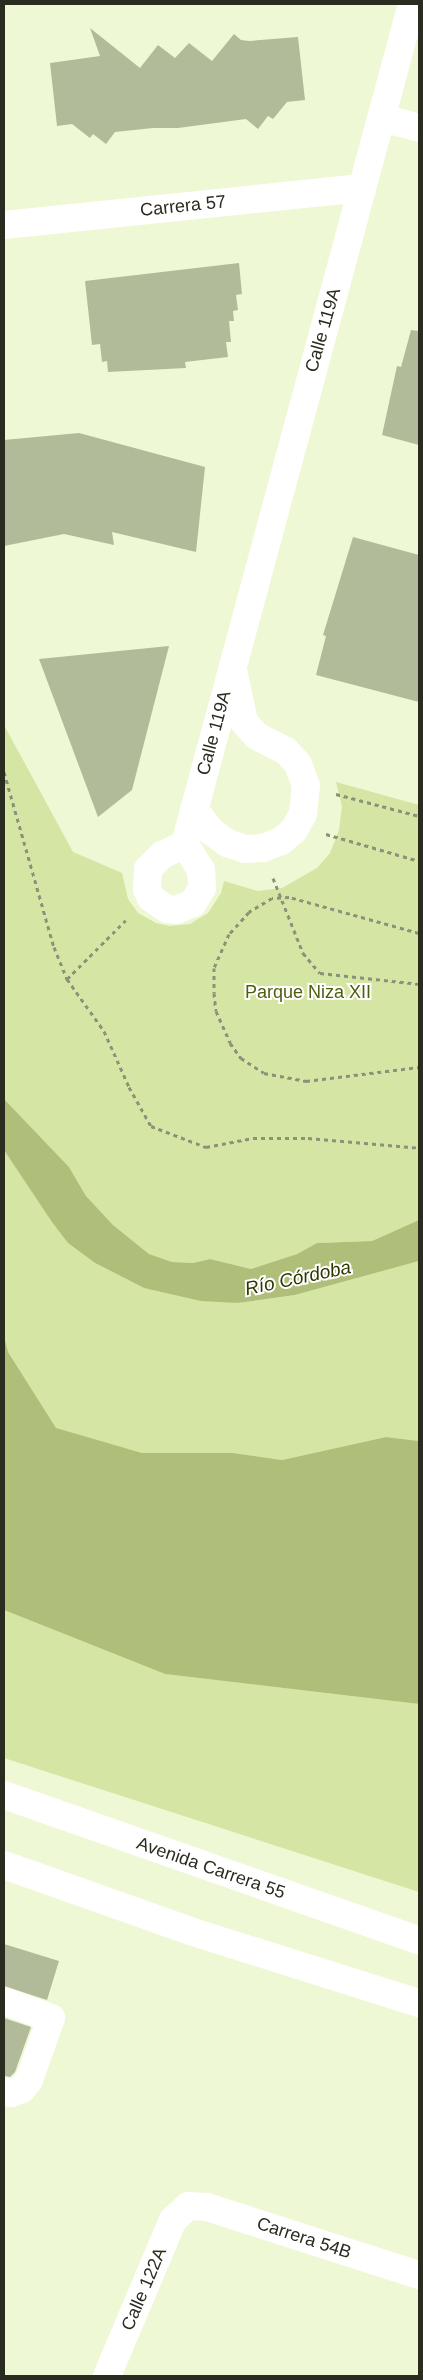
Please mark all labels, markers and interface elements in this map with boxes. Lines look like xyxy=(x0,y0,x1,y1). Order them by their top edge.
street label: Carrera 57 xyxy=(139,191,227,221)
street label: Calle 119A xyxy=(301,285,345,375)
street label: Calle 119A xyxy=(192,688,236,778)
park label: Parque Niza XII xyxy=(245,981,371,1003)
water label: Río Córdoba xyxy=(243,1256,353,1300)
street label: Avenida Carrera 55 xyxy=(134,1832,288,1904)
street label: Carrera 54B xyxy=(254,2213,354,2263)
street label: Calle 122A xyxy=(117,2244,171,2334)

